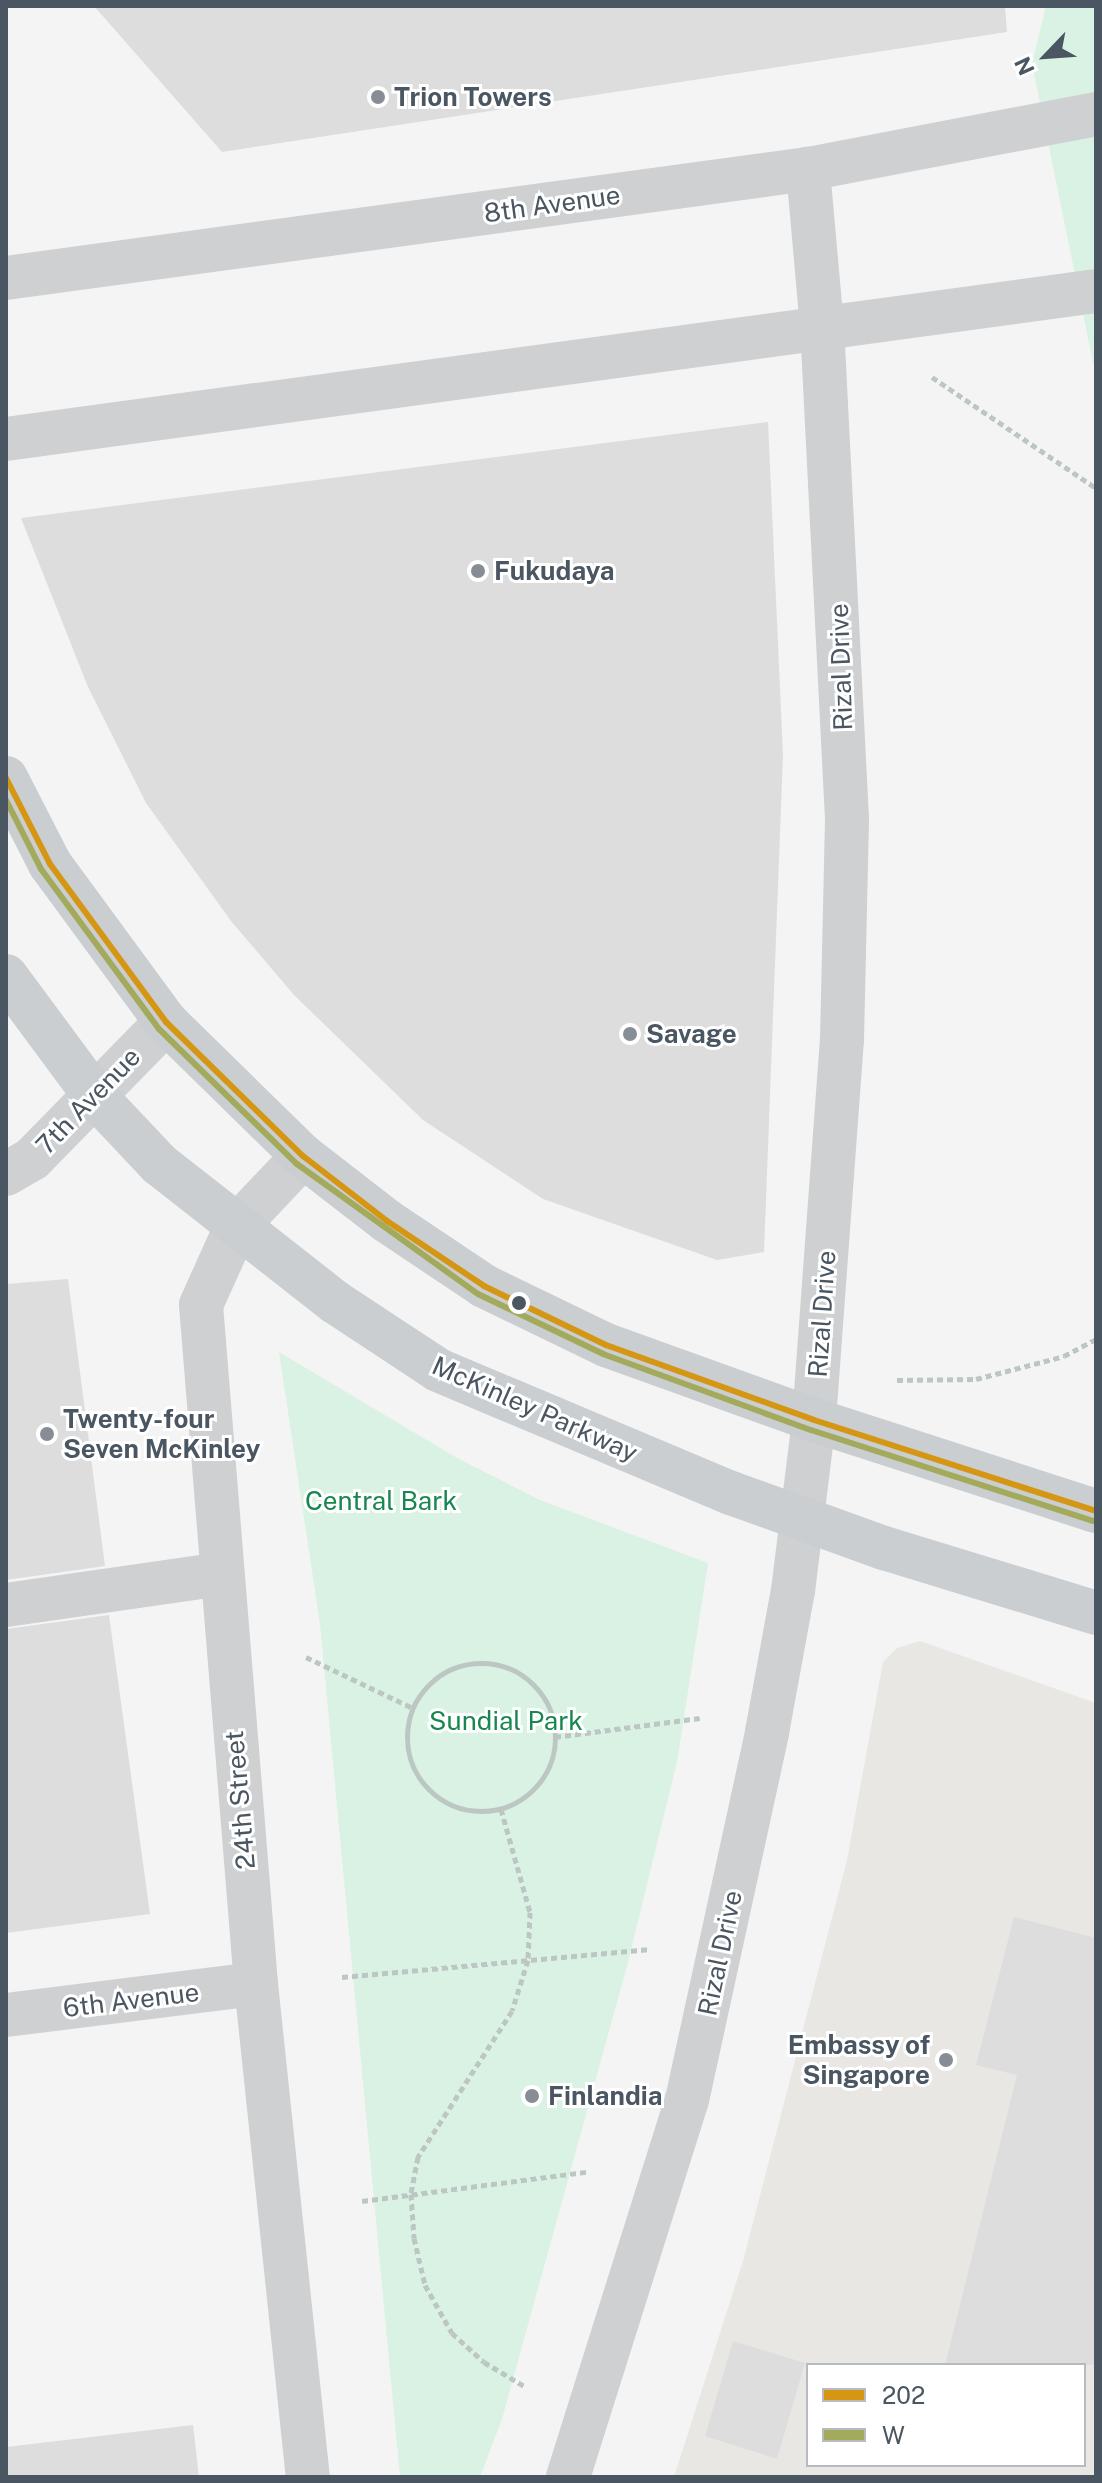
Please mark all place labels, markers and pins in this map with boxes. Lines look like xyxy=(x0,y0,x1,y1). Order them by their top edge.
place label: Trion Towers xyxy=(394,81,552,113)
marker: Trion Towers xyxy=(369,88,387,106)
place label: Fukudaya xyxy=(494,555,615,587)
marker: Fukudaya xyxy=(469,562,487,580)
place label: Savage xyxy=(646,1018,737,1050)
marker: Savage xyxy=(621,1025,639,1043)
unlabelled marker xyxy=(511,1295,527,1311)
place label: Twenty-four Seven McKinley xyxy=(63,1403,260,1464)
marker: Twenty-four Seven McKinley xyxy=(38,1425,56,1443)
place label: Embassy of Singapore xyxy=(787,2029,930,2090)
marker: Embassy of Singapore xyxy=(937,2051,955,2069)
place label: Finlandia xyxy=(548,2080,663,2112)
marker: Finlandia xyxy=(523,2087,541,2105)

